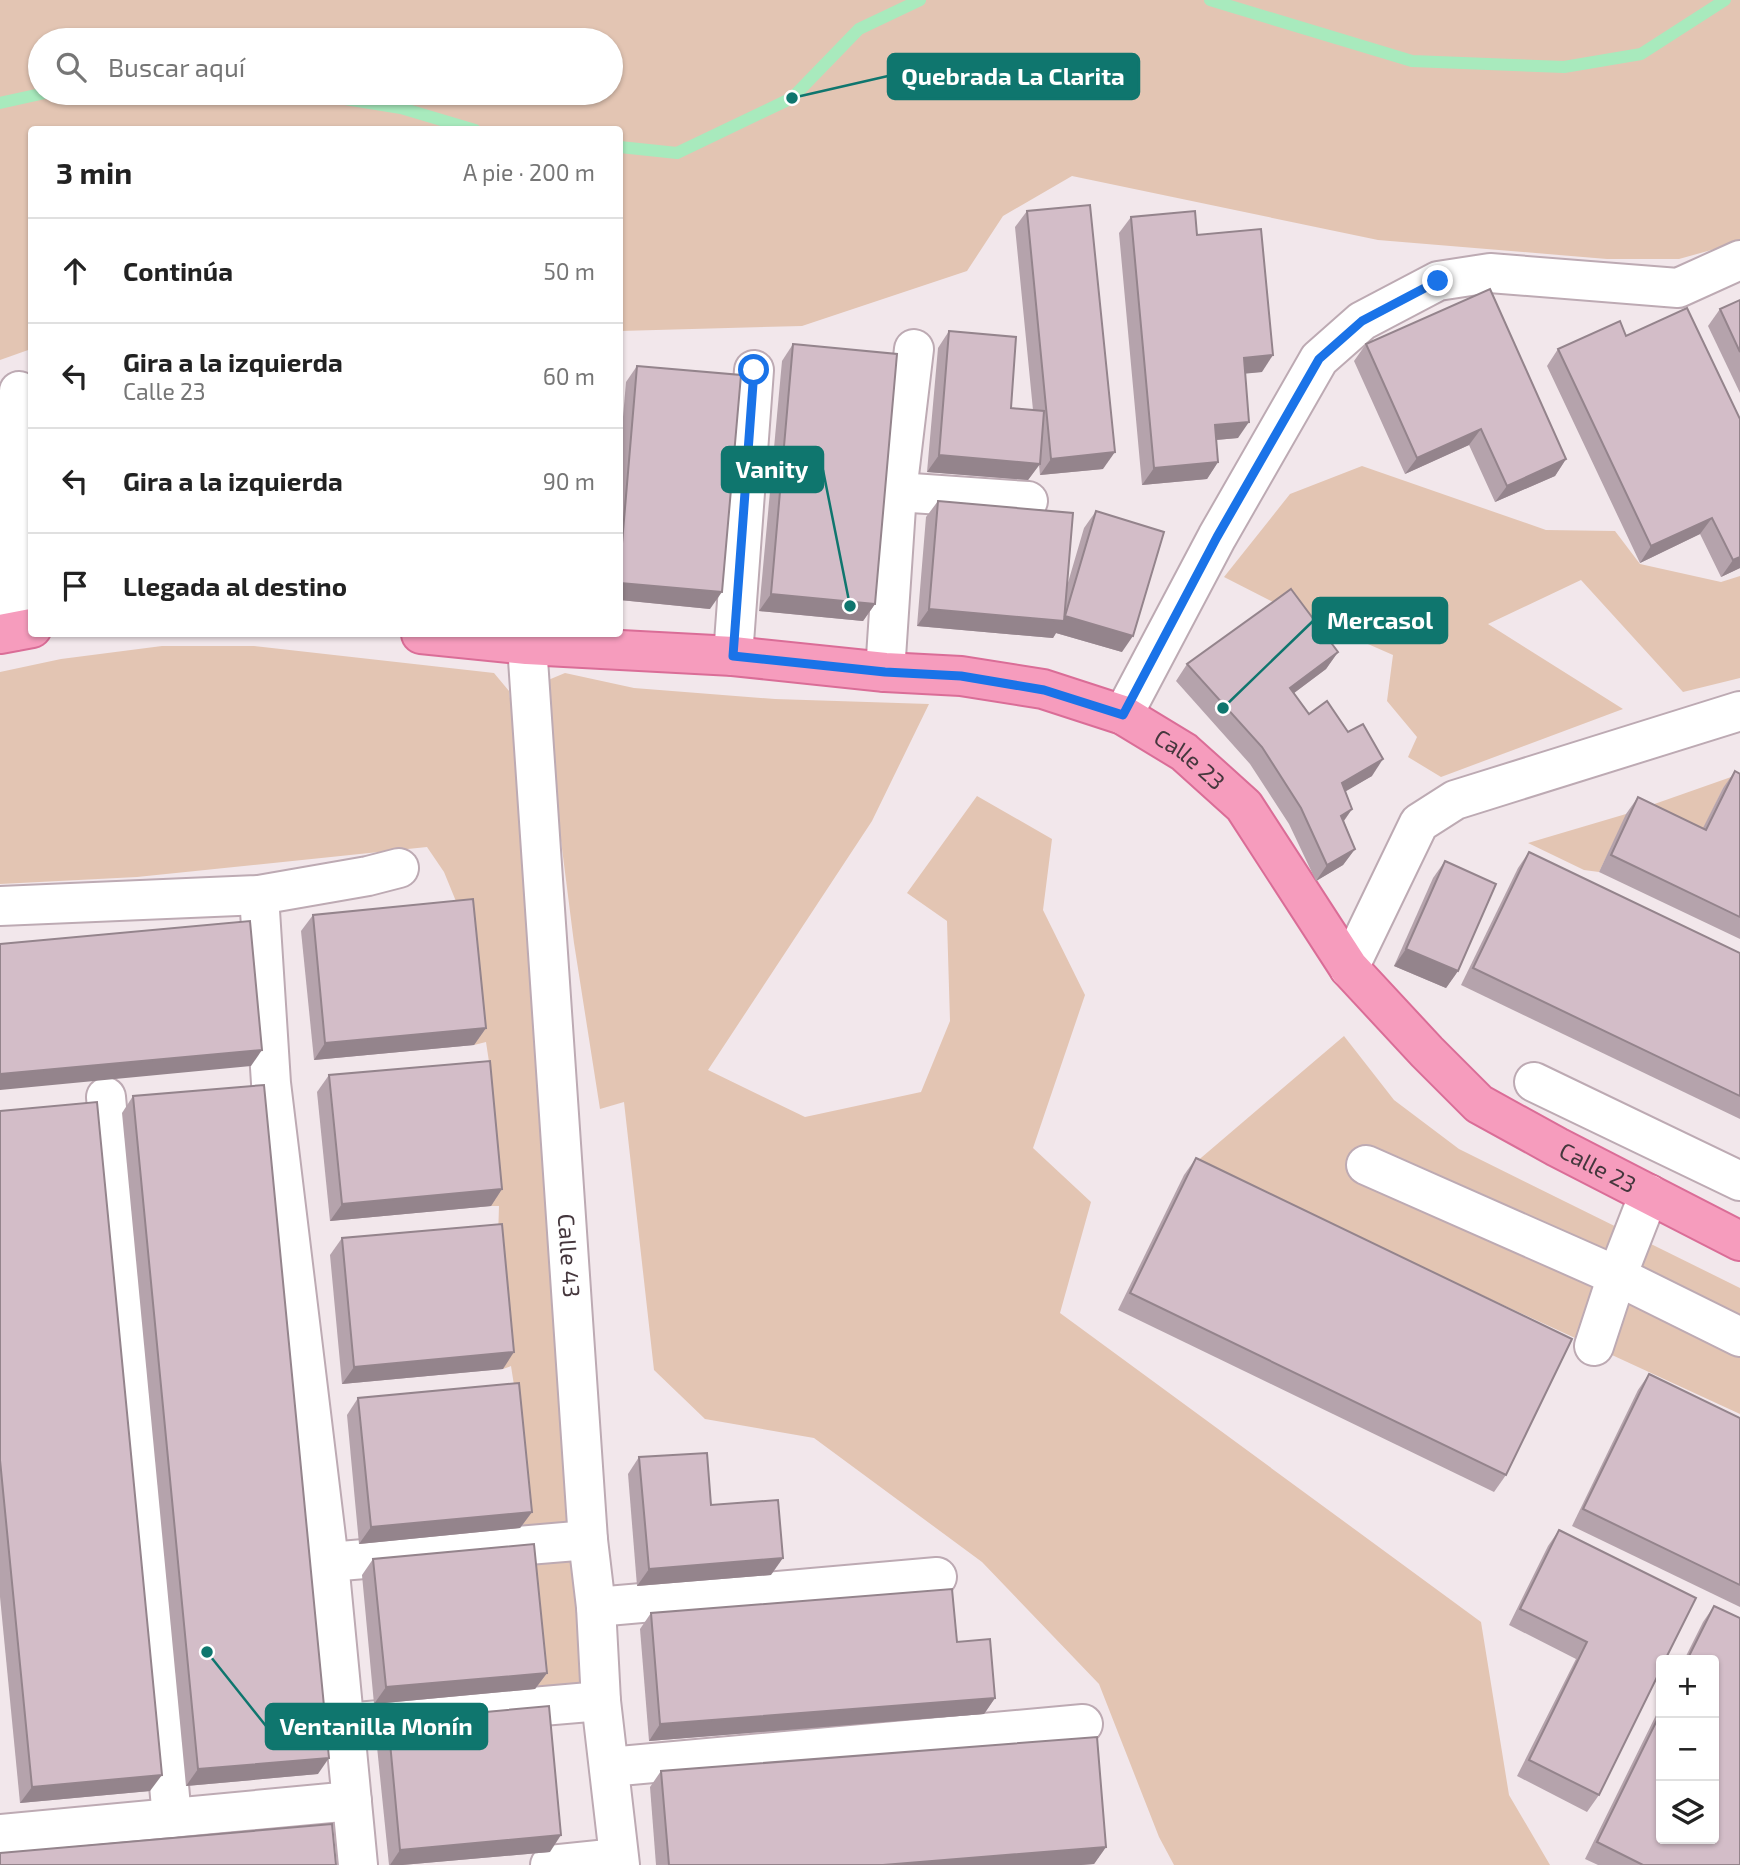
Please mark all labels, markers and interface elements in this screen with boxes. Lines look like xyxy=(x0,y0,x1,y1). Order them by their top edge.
search box xyxy=(28,28,623,105)
icon: search xyxy=(52,48,90,86)
text: Buscar aquí xyxy=(108,51,245,82)
callout: Quebrada La Clarita xyxy=(888,54,1139,99)
text: Quebrada La Clarita xyxy=(901,61,1125,91)
text: 3 min xyxy=(56,154,132,190)
text: A pie · 200 m xyxy=(463,158,595,186)
icon: ahead xyxy=(56,252,94,290)
text: Continúa xyxy=(123,255,233,286)
text: 50 m xyxy=(544,257,595,285)
route end xyxy=(1422,265,1453,296)
text: Gira a la izquierda xyxy=(123,346,343,377)
route start xyxy=(738,354,769,385)
icon: left xyxy=(56,357,94,395)
text: 60 m xyxy=(543,362,595,390)
text: Calle 23 xyxy=(123,377,206,405)
callout: Vanity xyxy=(722,447,823,492)
text: Vanity xyxy=(736,454,809,483)
icon: left xyxy=(56,462,94,500)
text: Gira a la izquierda xyxy=(123,465,343,496)
text: 90 m xyxy=(543,467,595,495)
icon: arrive xyxy=(56,567,94,605)
text: Llegada al destino xyxy=(123,570,347,601)
callout: Mercasol xyxy=(1313,598,1447,643)
text: Mercasol xyxy=(1327,605,1433,634)
street label: Calle 23 xyxy=(1149,722,1231,795)
street label: Calle 23 xyxy=(1555,1136,1641,1198)
street label: Calle 43 xyxy=(553,1213,586,1298)
map controls xyxy=(1656,1655,1719,1844)
button: + xyxy=(1656,1655,1719,1718)
callout: Ventanilla Monín xyxy=(266,1704,487,1749)
text: Ventanilla Monín xyxy=(279,1711,473,1740)
button: − xyxy=(1656,1718,1719,1781)
button: layers xyxy=(1656,1781,1719,1844)

